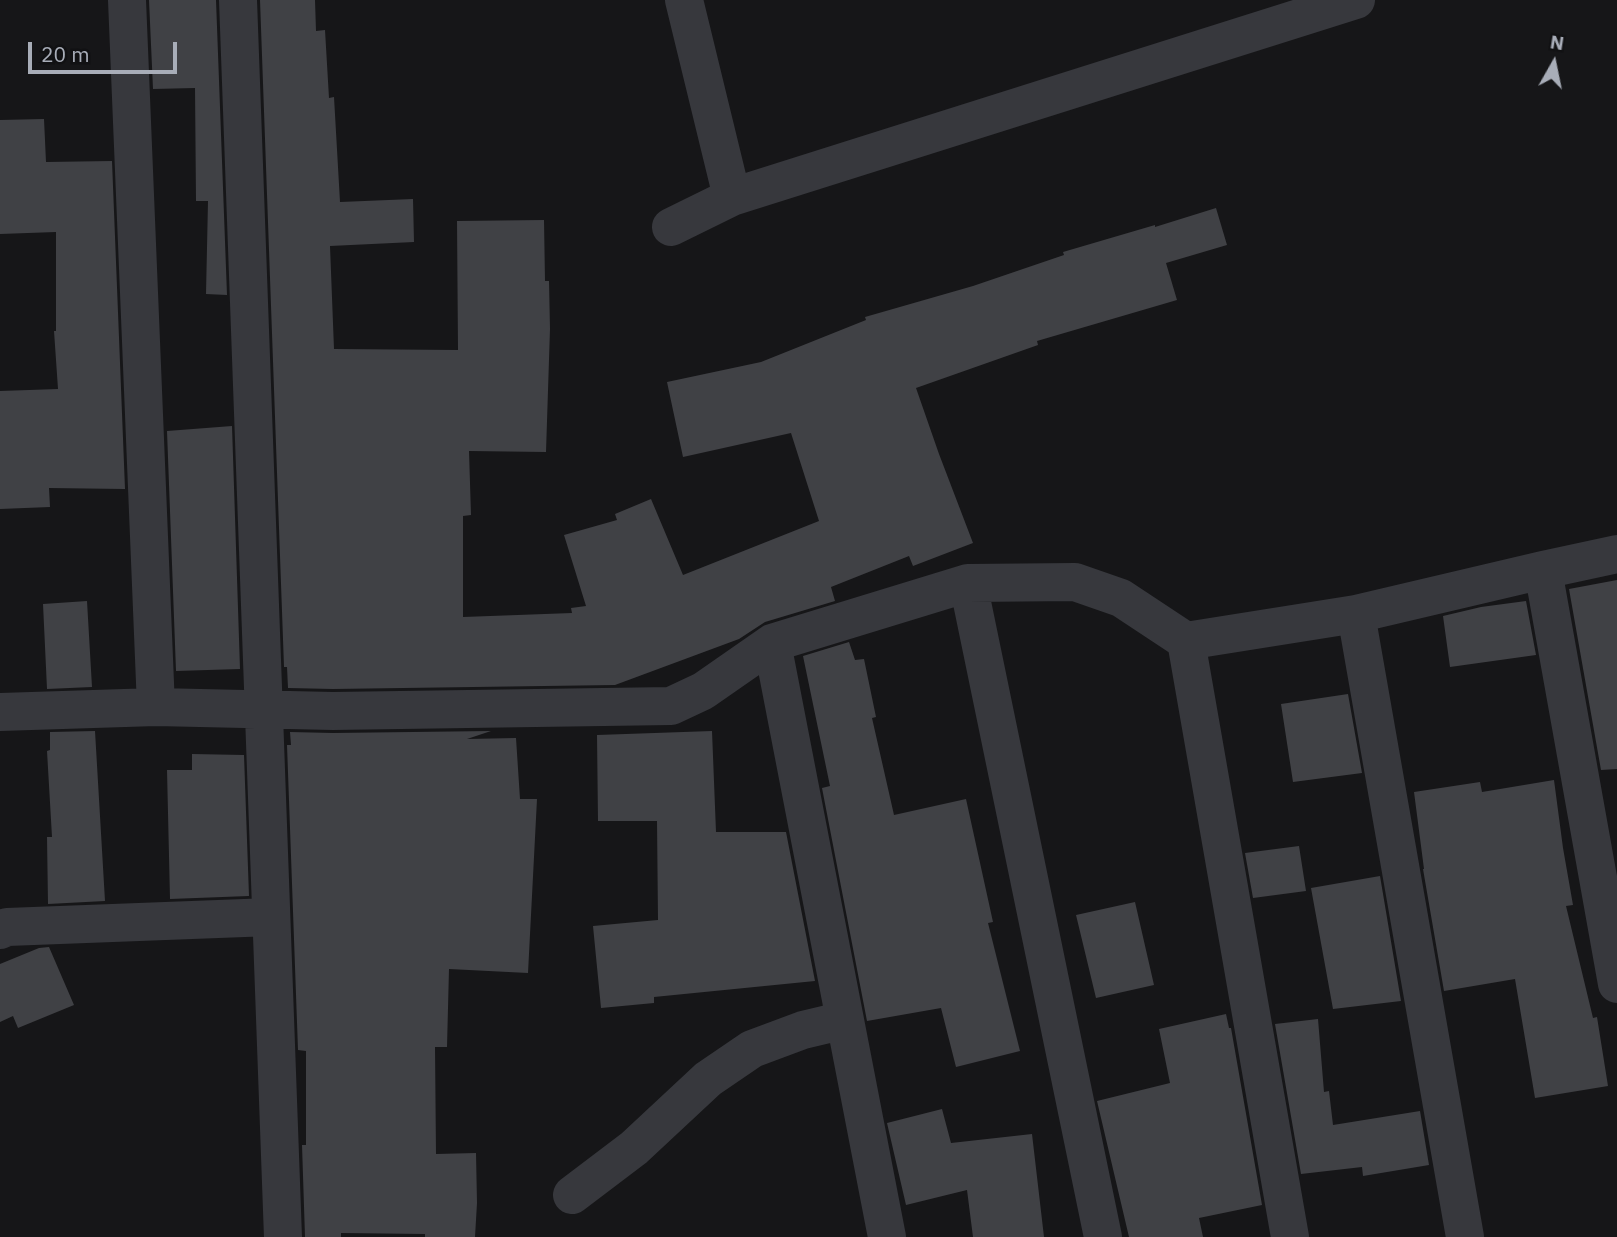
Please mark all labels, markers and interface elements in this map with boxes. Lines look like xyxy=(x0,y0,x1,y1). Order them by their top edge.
scale bar xyxy=(32,28,180,72)
north arrow xyxy=(1519,28,1589,98)
text: N xyxy=(1549,29,1566,55)
text: 20 m xyxy=(41,40,90,68)

